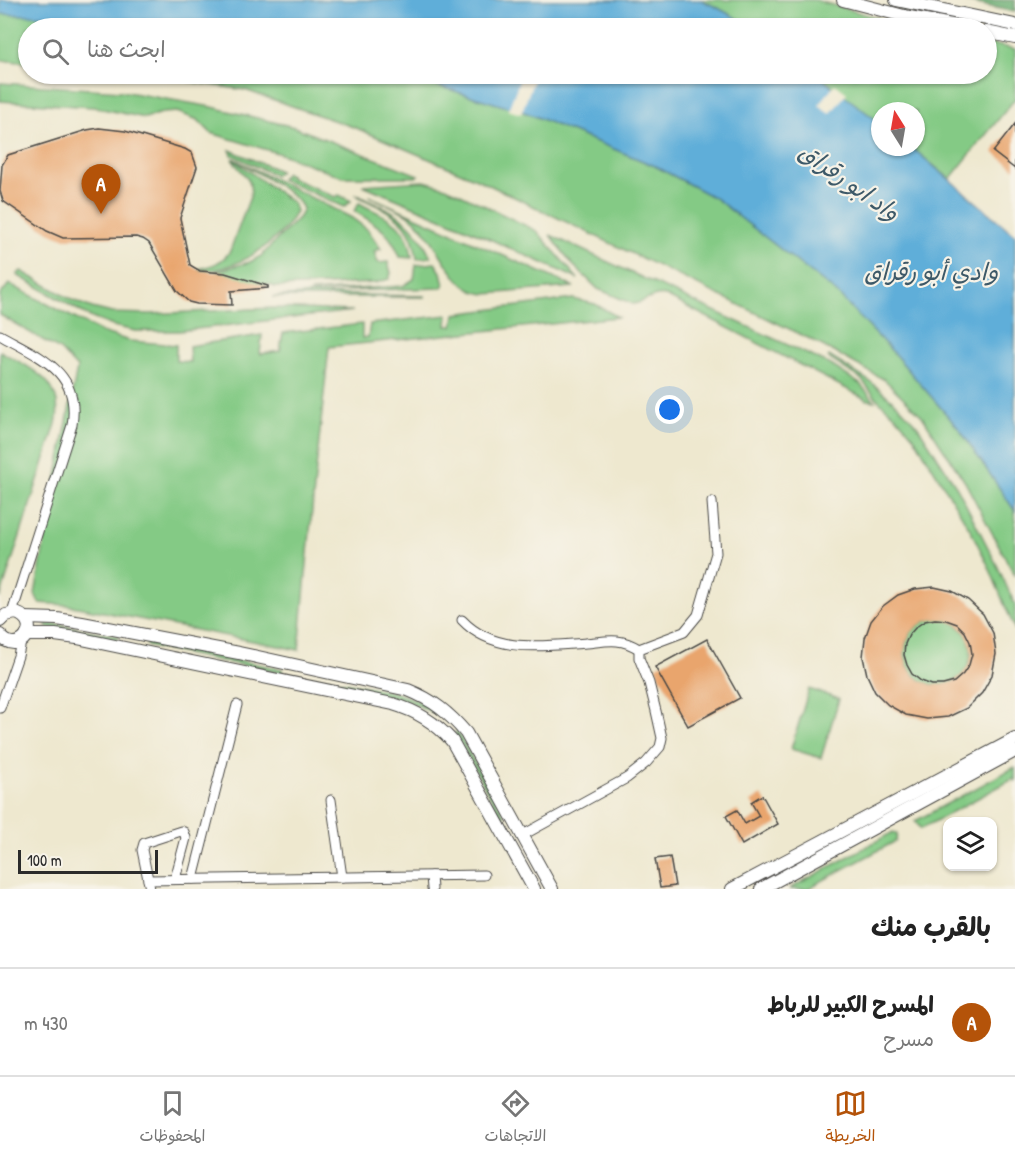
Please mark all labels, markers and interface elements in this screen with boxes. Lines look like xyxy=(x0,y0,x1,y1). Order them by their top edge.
search box xyxy=(18,18,997,84)
text: ابحث هنا xyxy=(87,34,166,64)
icon: search xyxy=(39,35,72,68)
north arrow xyxy=(871,102,925,156)
water label: واد ابو رقراق xyxy=(793,135,906,227)
pin: A xyxy=(82,164,120,214)
water label: وادي أبو رقراق xyxy=(864,255,998,289)
your location xyxy=(655,395,684,424)
map controls xyxy=(943,817,997,871)
button: layers xyxy=(943,817,997,871)
scale bar xyxy=(18,847,158,874)
text: 100 m xyxy=(27,849,62,871)
text: بالقرب منك xyxy=(871,909,991,944)
text: المسرح الكبير للرباط xyxy=(767,989,934,1019)
text: 430 m xyxy=(24,1009,68,1036)
text: A xyxy=(967,1009,976,1036)
text: مسرح xyxy=(883,1025,934,1052)
tab: المحفوظات xyxy=(140,1087,205,1150)
tab: الاتجاهات xyxy=(485,1087,546,1150)
tab: الخريطة xyxy=(826,1087,875,1150)

